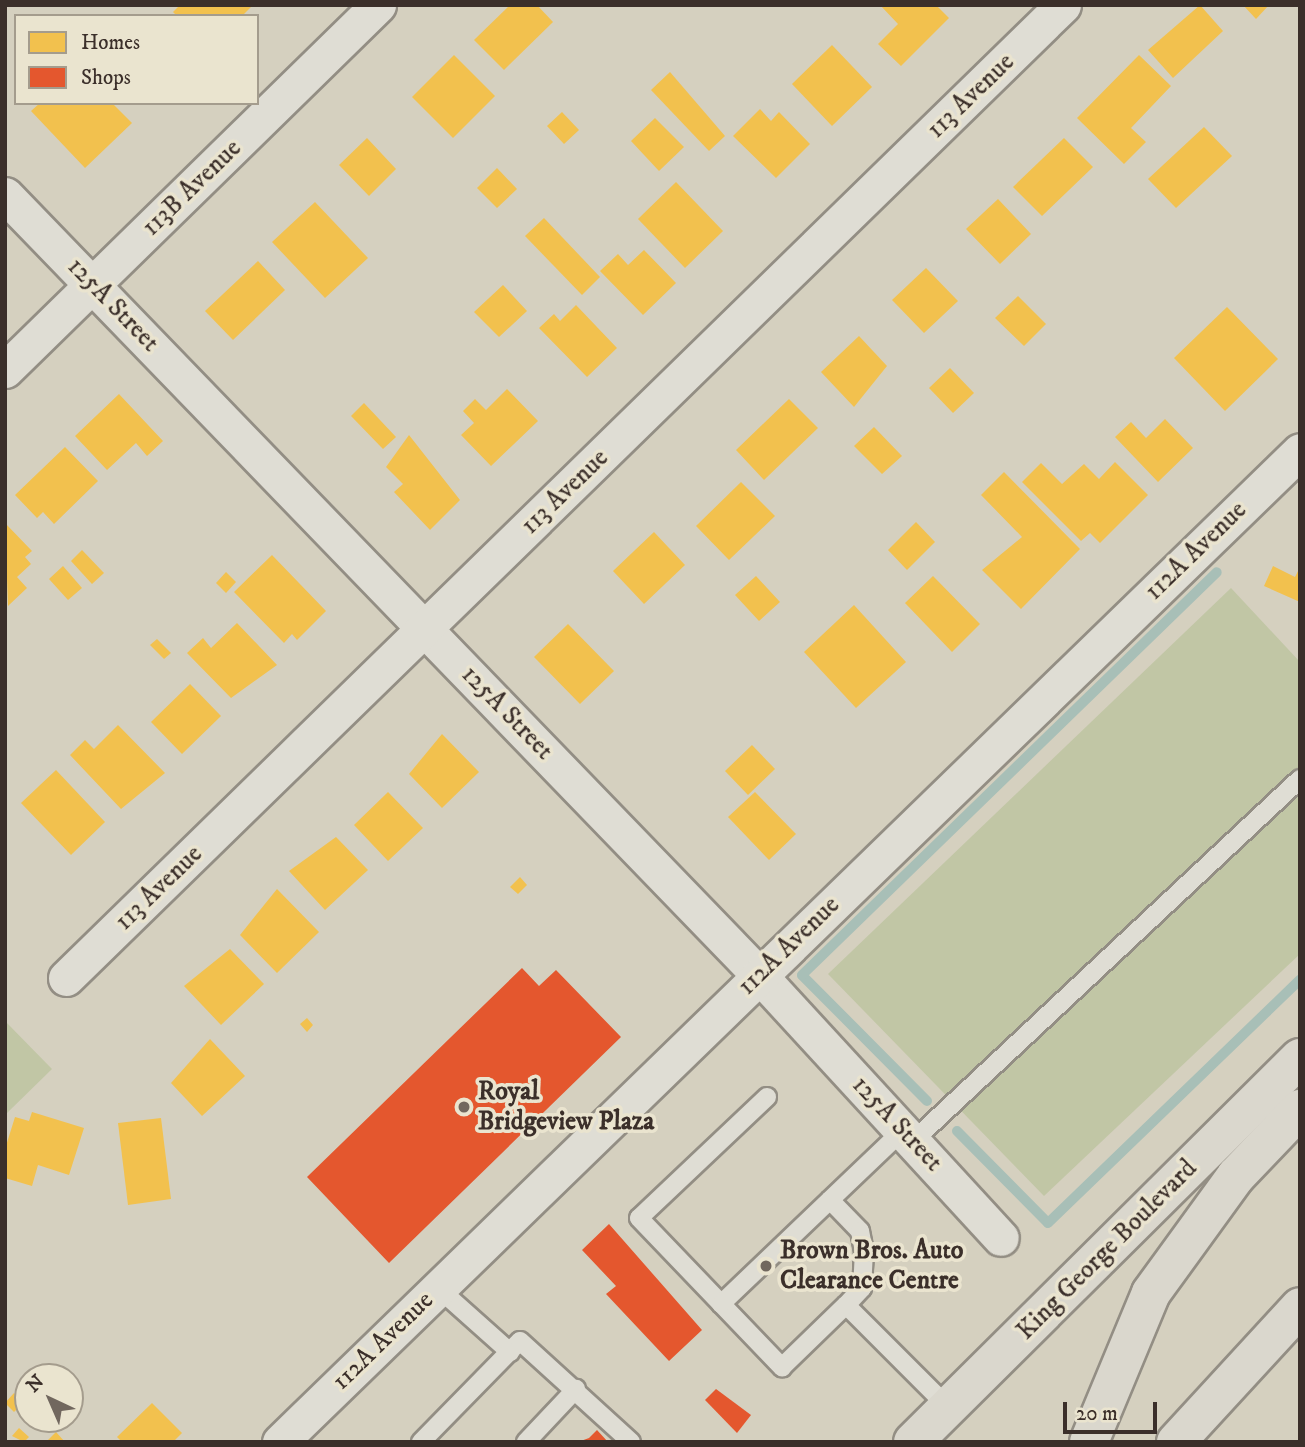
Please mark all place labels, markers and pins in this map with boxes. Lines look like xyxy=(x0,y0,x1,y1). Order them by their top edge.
place label: Royal Bridgeview Plaza xyxy=(478,1076,654,1138)
marker: Royal Bridgeview Plaza xyxy=(456,1099,472,1115)
place label: Brown Bros. Auto Clearance Centre xyxy=(780,1235,963,1296)
marker: Brown Bros. Auto Clearance Centre xyxy=(758,1258,774,1274)

